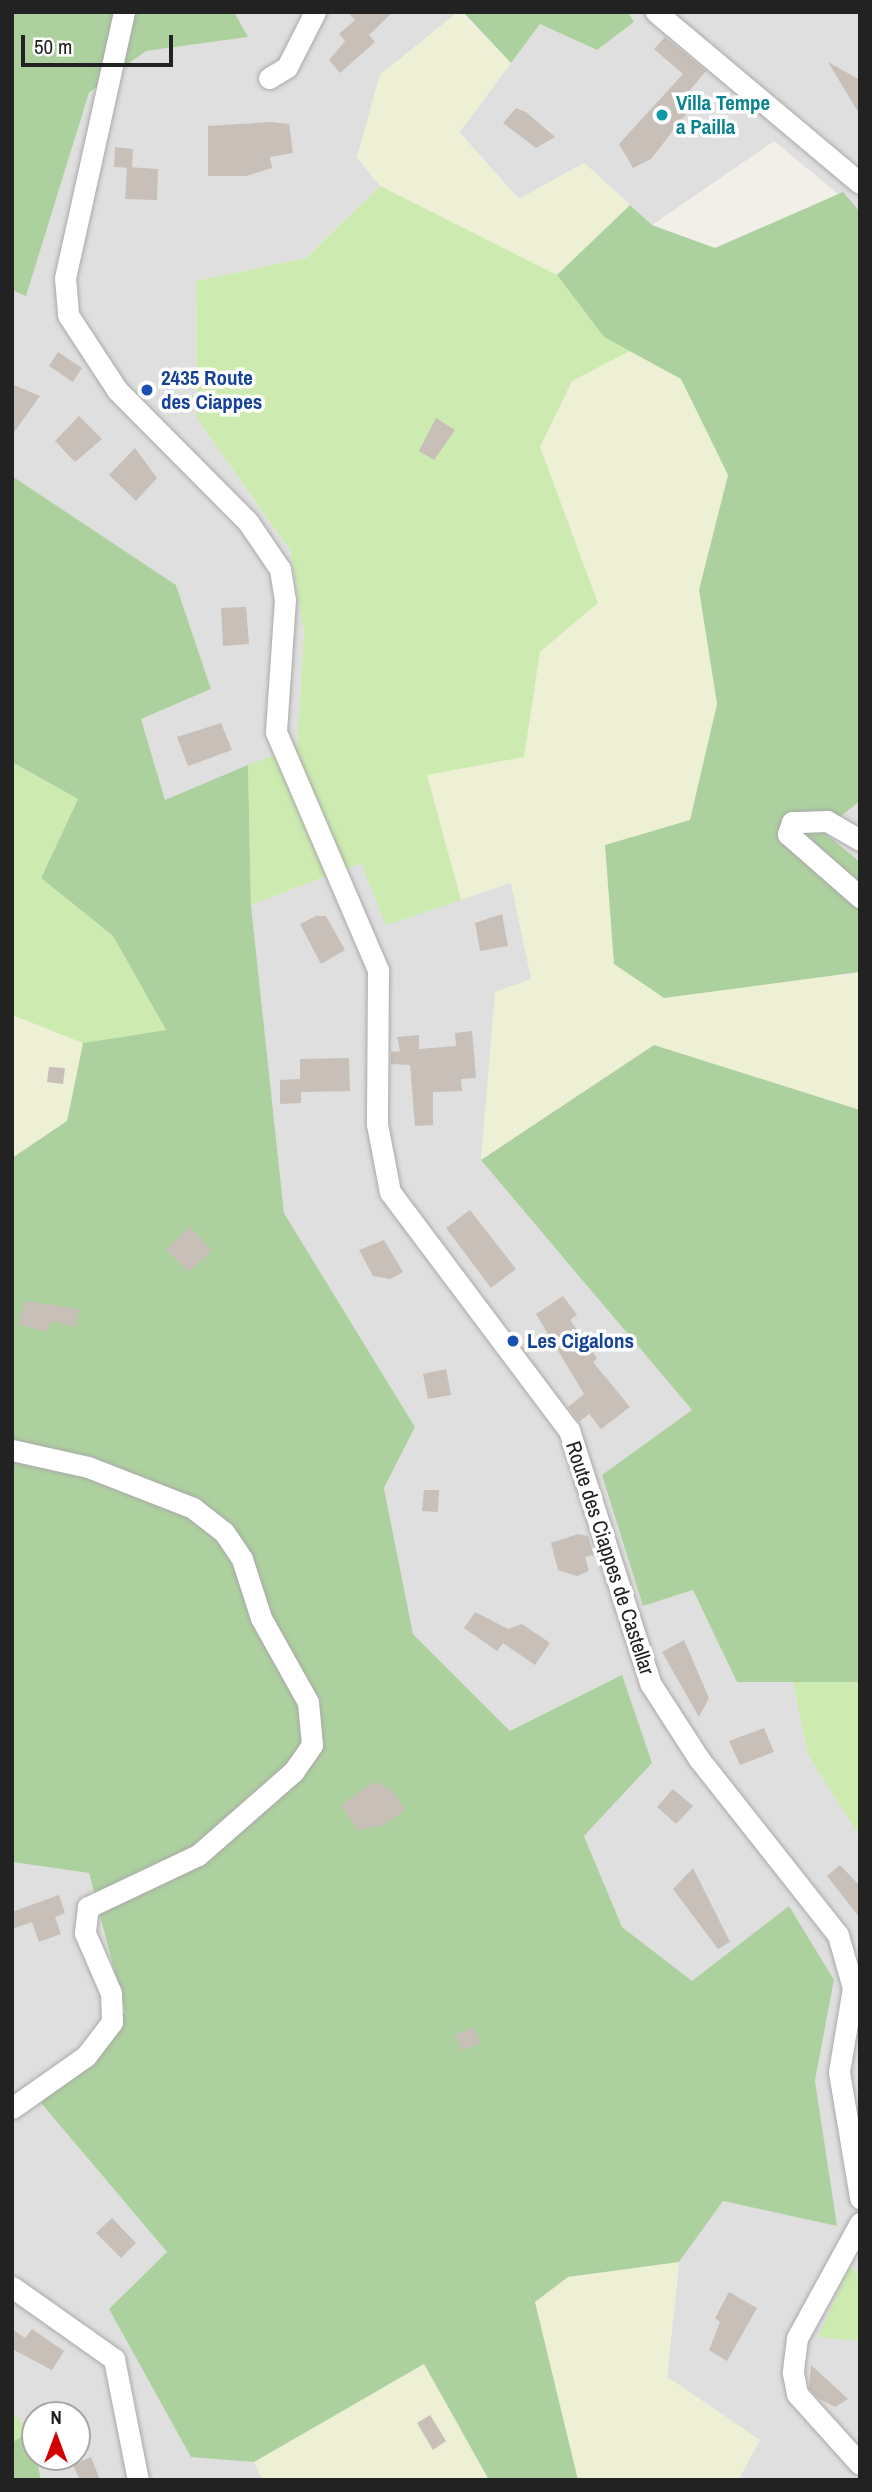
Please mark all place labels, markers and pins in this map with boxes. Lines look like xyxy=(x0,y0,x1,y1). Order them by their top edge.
place label: Villa Tempe a Pailla xyxy=(676,90,770,140)
marker: Villa Tempe a Pailla xyxy=(654,107,670,123)
place label: 2435 Route des Ciappes xyxy=(161,365,262,415)
marker: 2435 Route des Ciappes xyxy=(139,382,155,398)
place label: Les Cigalons xyxy=(527,1328,634,1354)
marker: Les Cigalons xyxy=(505,1333,521,1349)

